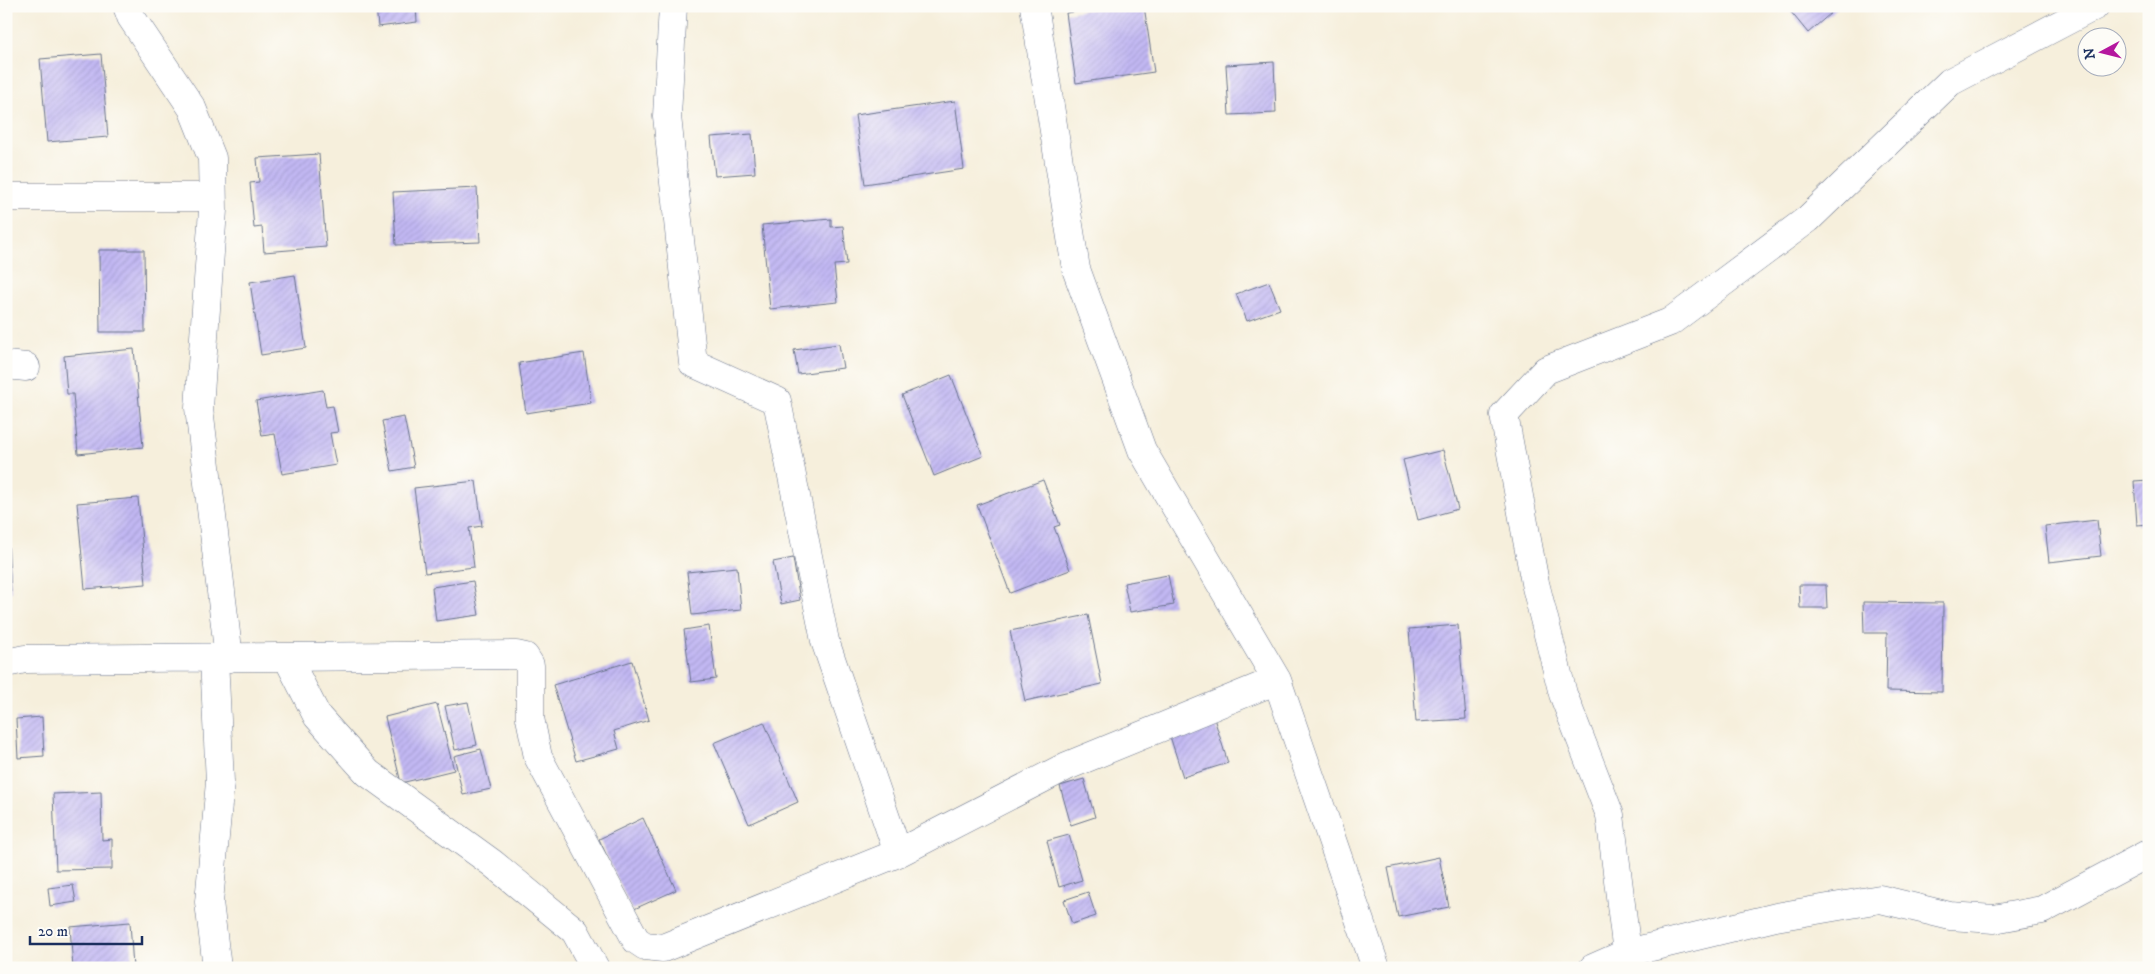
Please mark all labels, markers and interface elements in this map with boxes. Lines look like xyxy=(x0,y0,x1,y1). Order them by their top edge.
north arrow xyxy=(2078,28,2128,78)
text: N xyxy=(2080,46,2100,60)
scale bar xyxy=(30,914,142,946)
text: 20 m xyxy=(38,922,68,941)

